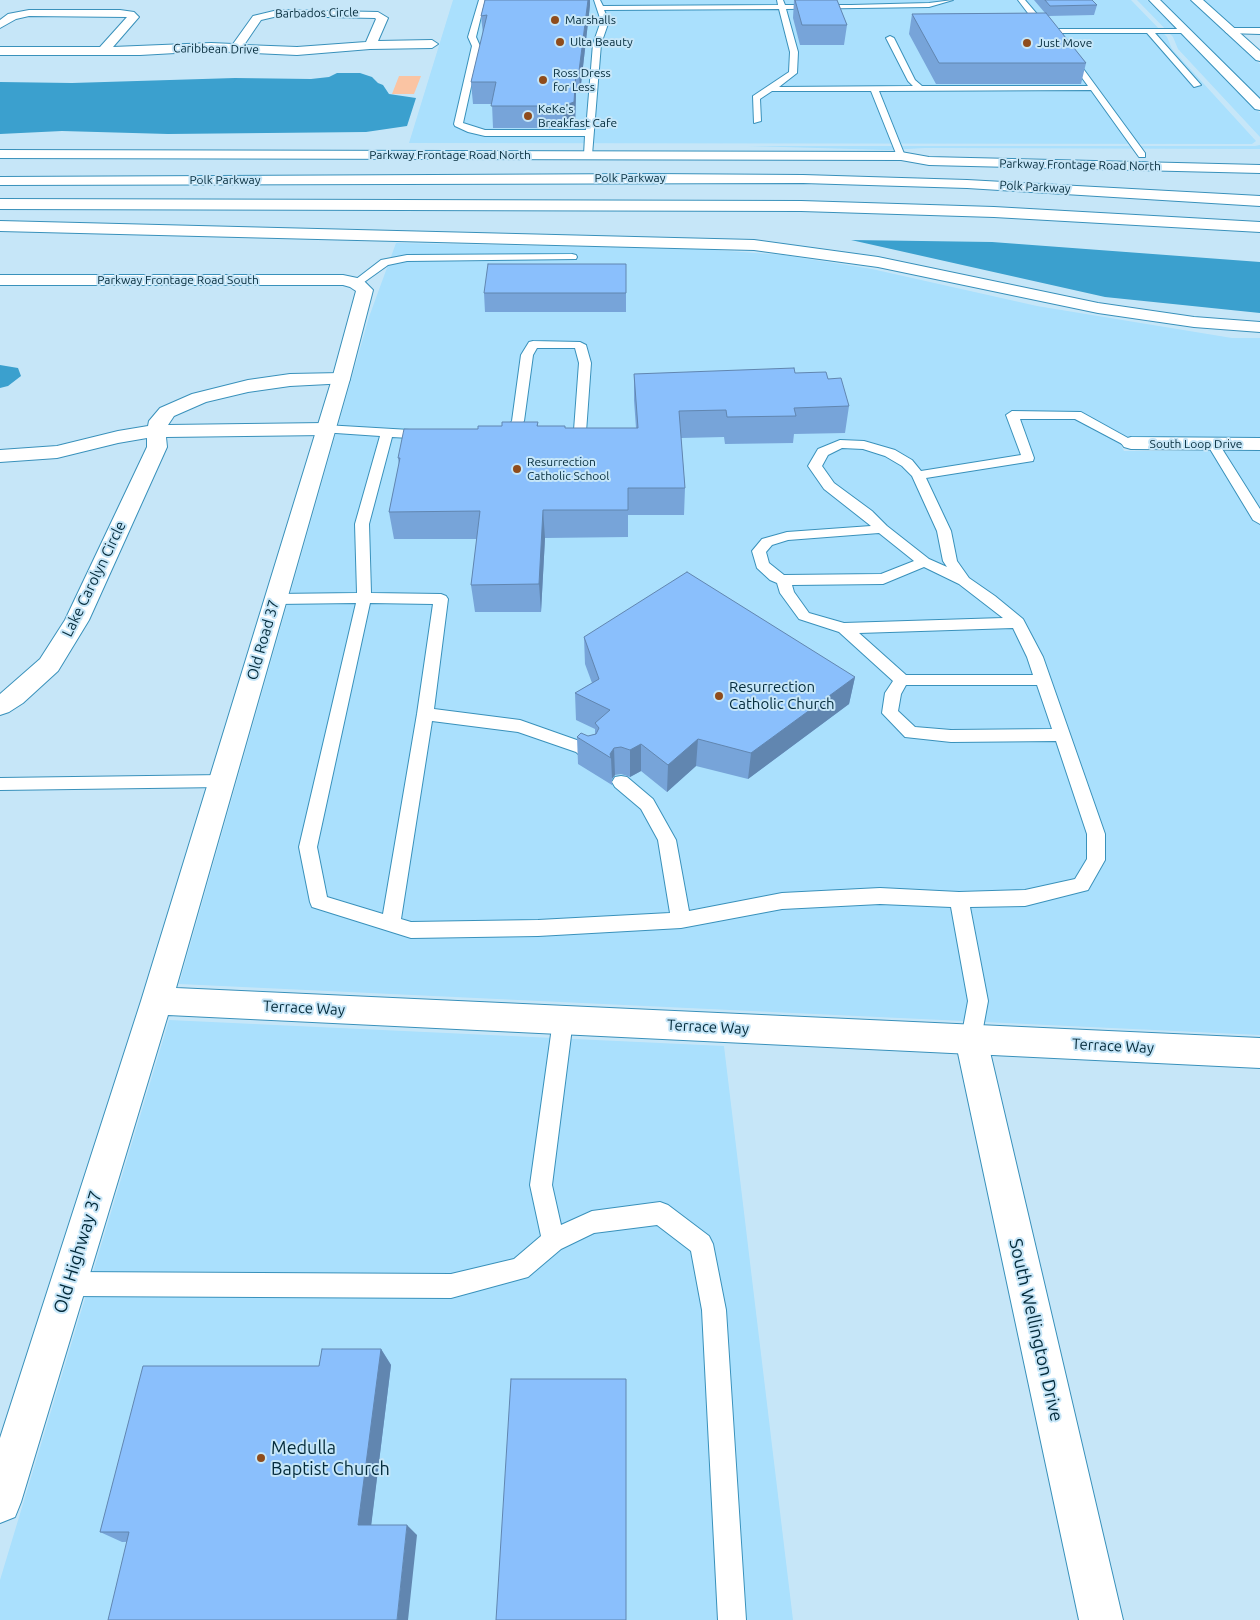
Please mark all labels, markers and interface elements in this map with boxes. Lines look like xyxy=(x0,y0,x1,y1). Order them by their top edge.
street label: Barbados Circle xyxy=(275,5,359,21)
place label: Marshalls xyxy=(565,13,616,27)
marker: Marshalls xyxy=(549,14,561,26)
place label: Ulta Beauty xyxy=(570,35,633,49)
marker: Ulta Beauty xyxy=(554,36,566,48)
place label: Just Move xyxy=(1037,36,1092,50)
marker: Just Move xyxy=(1021,37,1033,49)
street label: Caribbean Drive xyxy=(173,41,259,57)
place label: Ross Dress for Less xyxy=(553,66,611,94)
marker: Ross Dress for Less xyxy=(537,74,549,86)
place label: KeKe's Breakfast Cafe xyxy=(538,102,617,130)
marker: KeKe's Breakfast Cafe xyxy=(522,110,534,122)
street label: Parkway Frontage Road North xyxy=(369,148,531,162)
street label: Parkway Frontage Road North xyxy=(999,156,1161,174)
street label: Polk Parkway xyxy=(594,171,666,185)
street label: Polk Parkway xyxy=(189,173,261,187)
street label: Polk Parkway xyxy=(999,178,1071,196)
street label: Parkway Frontage Road South xyxy=(97,273,259,287)
street label: South Loop Drive xyxy=(1150,437,1242,451)
place label: Resurrection Catholic School xyxy=(527,455,609,483)
marker: Resurrection Catholic School xyxy=(511,463,523,475)
street label: Lake Carolyn Circle xyxy=(58,518,130,640)
street label: Old Road 37 xyxy=(243,598,283,682)
place label: Resurrection Catholic Church xyxy=(729,678,835,713)
marker: Resurrection Catholic Church xyxy=(713,690,725,702)
street label: Terrace Way xyxy=(263,997,345,1019)
street label: Terrace Way xyxy=(667,1016,749,1038)
street label: Terrace Way xyxy=(1072,1035,1154,1057)
street label: Old Highway 37 xyxy=(49,1188,107,1316)
street label: South Wellington Drive xyxy=(1004,1236,1068,1424)
place label: Medulla Baptist Church xyxy=(271,1437,390,1480)
marker: Medulla Baptist Church xyxy=(255,1452,267,1464)

